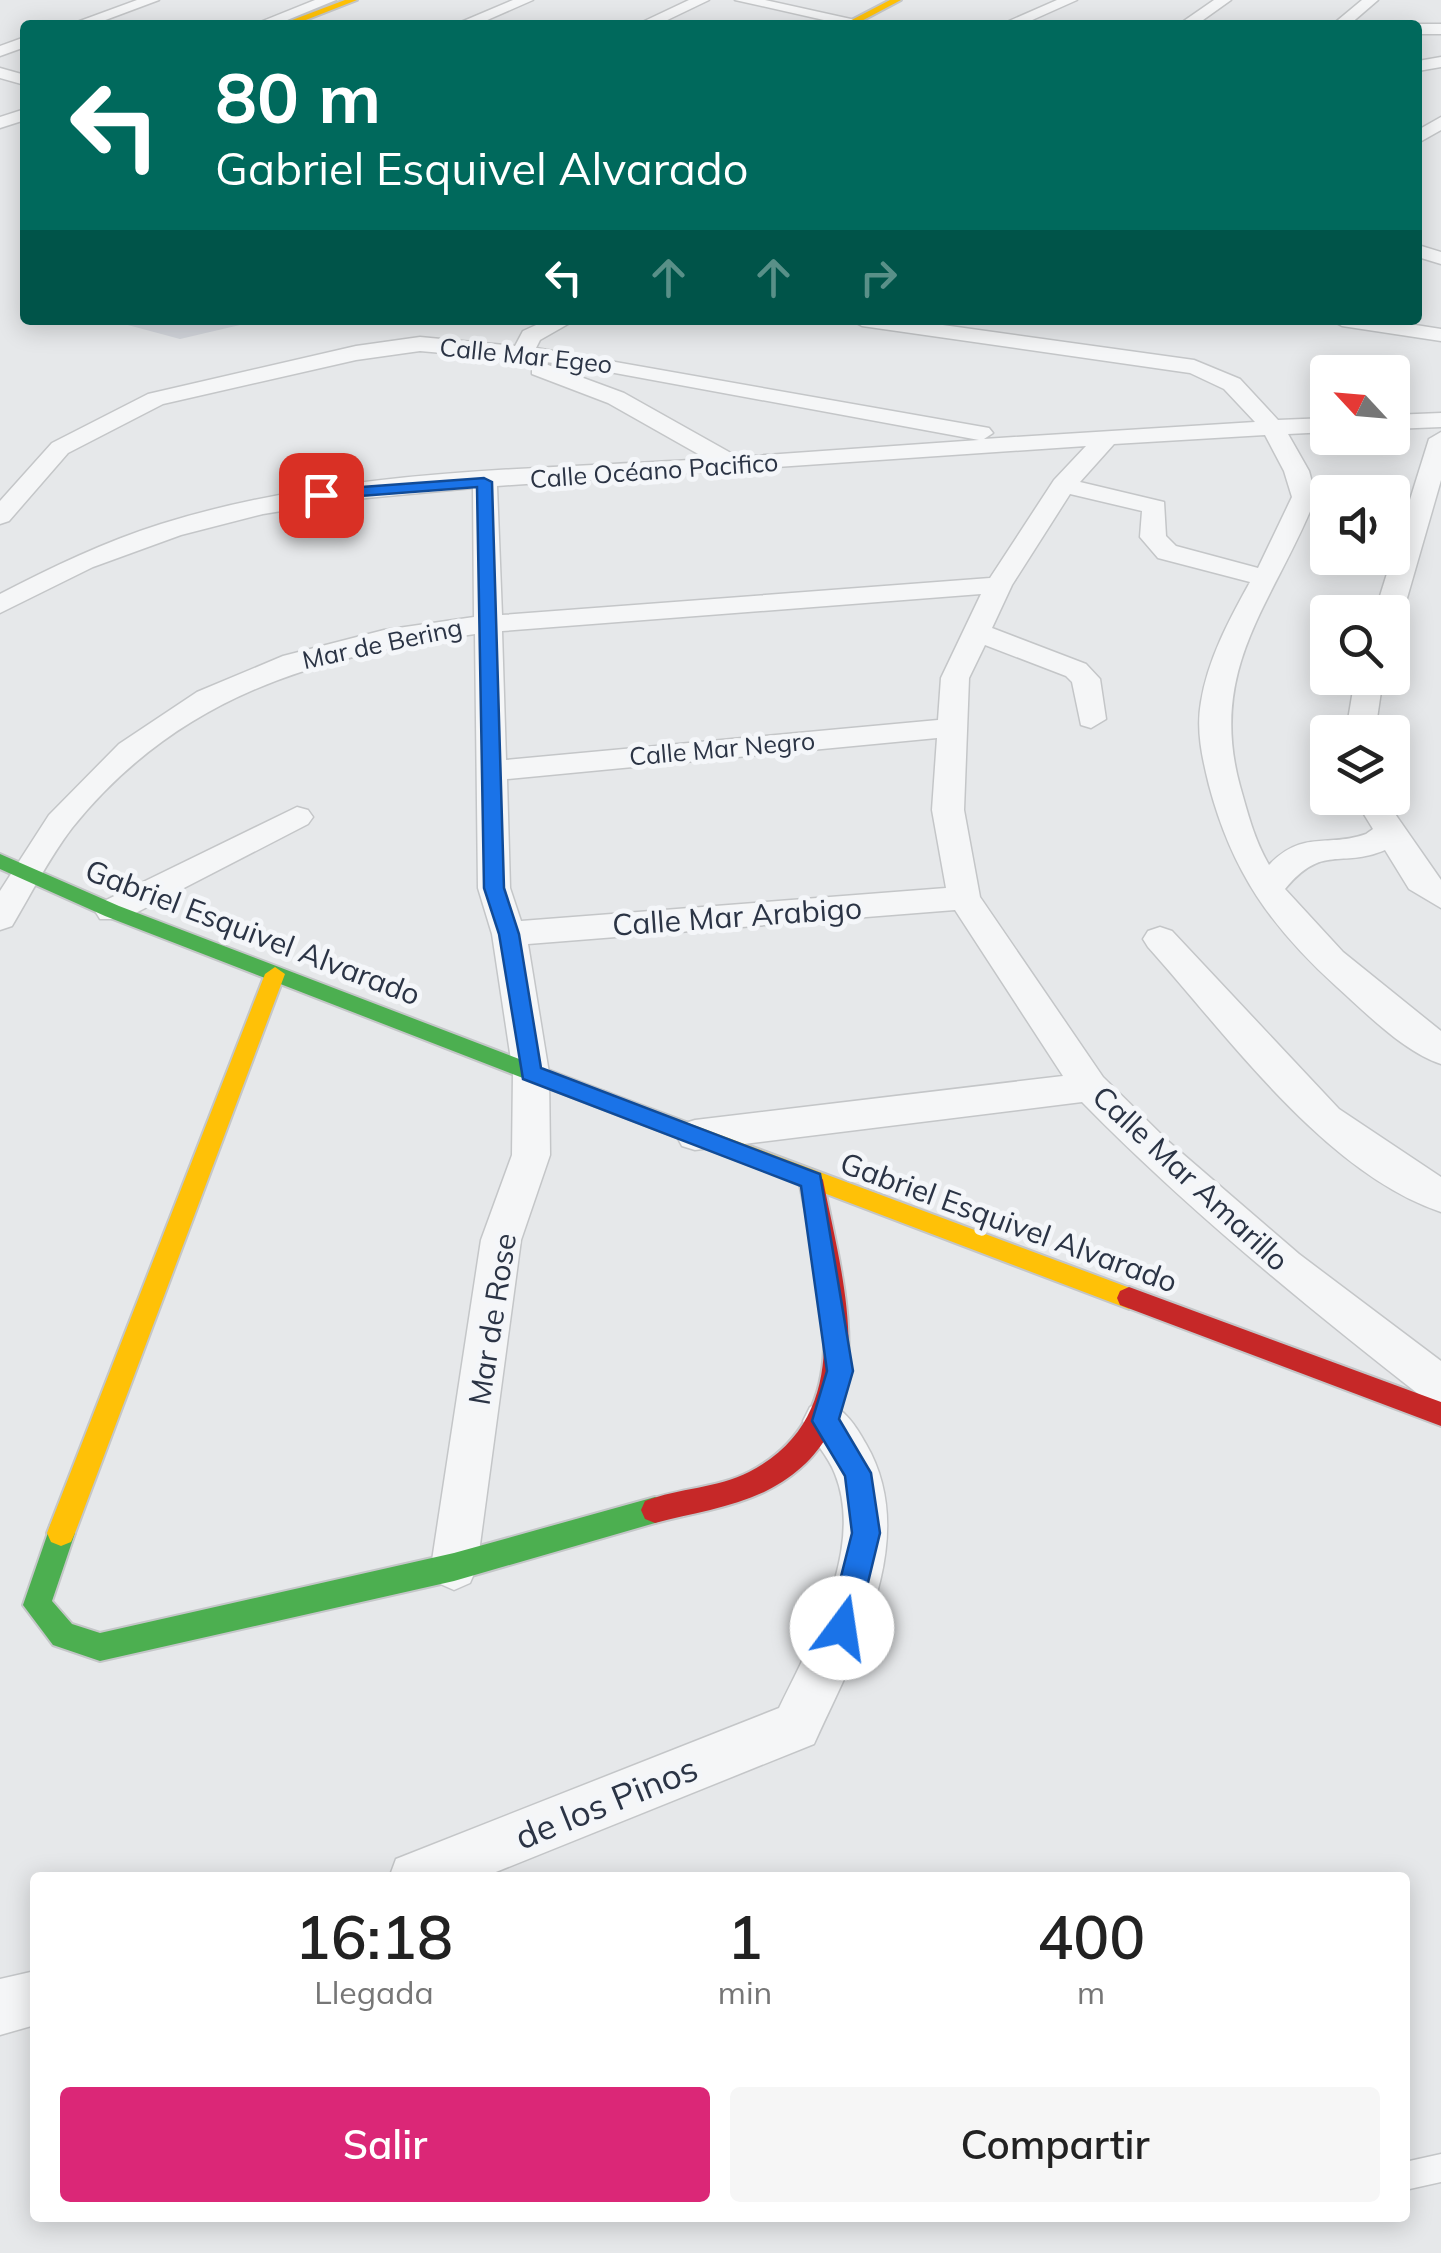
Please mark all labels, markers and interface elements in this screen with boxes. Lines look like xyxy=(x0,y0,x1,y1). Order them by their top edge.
text: 80 m xyxy=(215,53,381,141)
icon: left xyxy=(50,60,180,190)
text: Gabriel Esquivel Alvarado xyxy=(215,140,749,196)
icon: left xyxy=(536,250,591,305)
icon: ahead xyxy=(641,250,696,305)
icon: ahead xyxy=(746,250,801,305)
icon: right xyxy=(851,250,906,305)
street label: Calle Mar Egeo xyxy=(438,331,614,379)
north arrow xyxy=(1310,355,1410,455)
map controls xyxy=(1310,355,1410,815)
street label: Calle Océano Pacifico xyxy=(529,446,779,494)
pin xyxy=(279,453,364,538)
icon: arrive xyxy=(294,468,349,523)
button: sound xyxy=(1310,475,1410,575)
button: search xyxy=(1310,595,1410,695)
street label: Mar de Bering xyxy=(299,611,465,675)
button: layers xyxy=(1310,715,1410,815)
street label: Calle Mar Negro xyxy=(628,724,816,772)
street label: Gabriel Esquivel Alvarado xyxy=(80,851,426,1013)
street label: Calle Mar Arabigo xyxy=(611,888,863,944)
street label: Calle Mar Amarillo xyxy=(1085,1077,1297,1279)
street label: Gabriel Esquivel Alvarado xyxy=(835,1143,1183,1301)
street label: Mar de Rose xyxy=(460,1230,524,1408)
position arrow xyxy=(790,1576,894,1680)
street label: de los Pinos xyxy=(508,1745,704,1859)
text: 16:18 xyxy=(295,1899,453,1974)
text: 1 xyxy=(727,1899,763,1974)
text: 400 xyxy=(1037,1899,1145,1974)
text: Llegada xyxy=(314,1972,434,2012)
text: min xyxy=(718,1972,772,2012)
text: m xyxy=(1077,1972,1105,2012)
button: Salir xyxy=(60,2087,710,2202)
button: Compartir xyxy=(730,2087,1380,2202)

